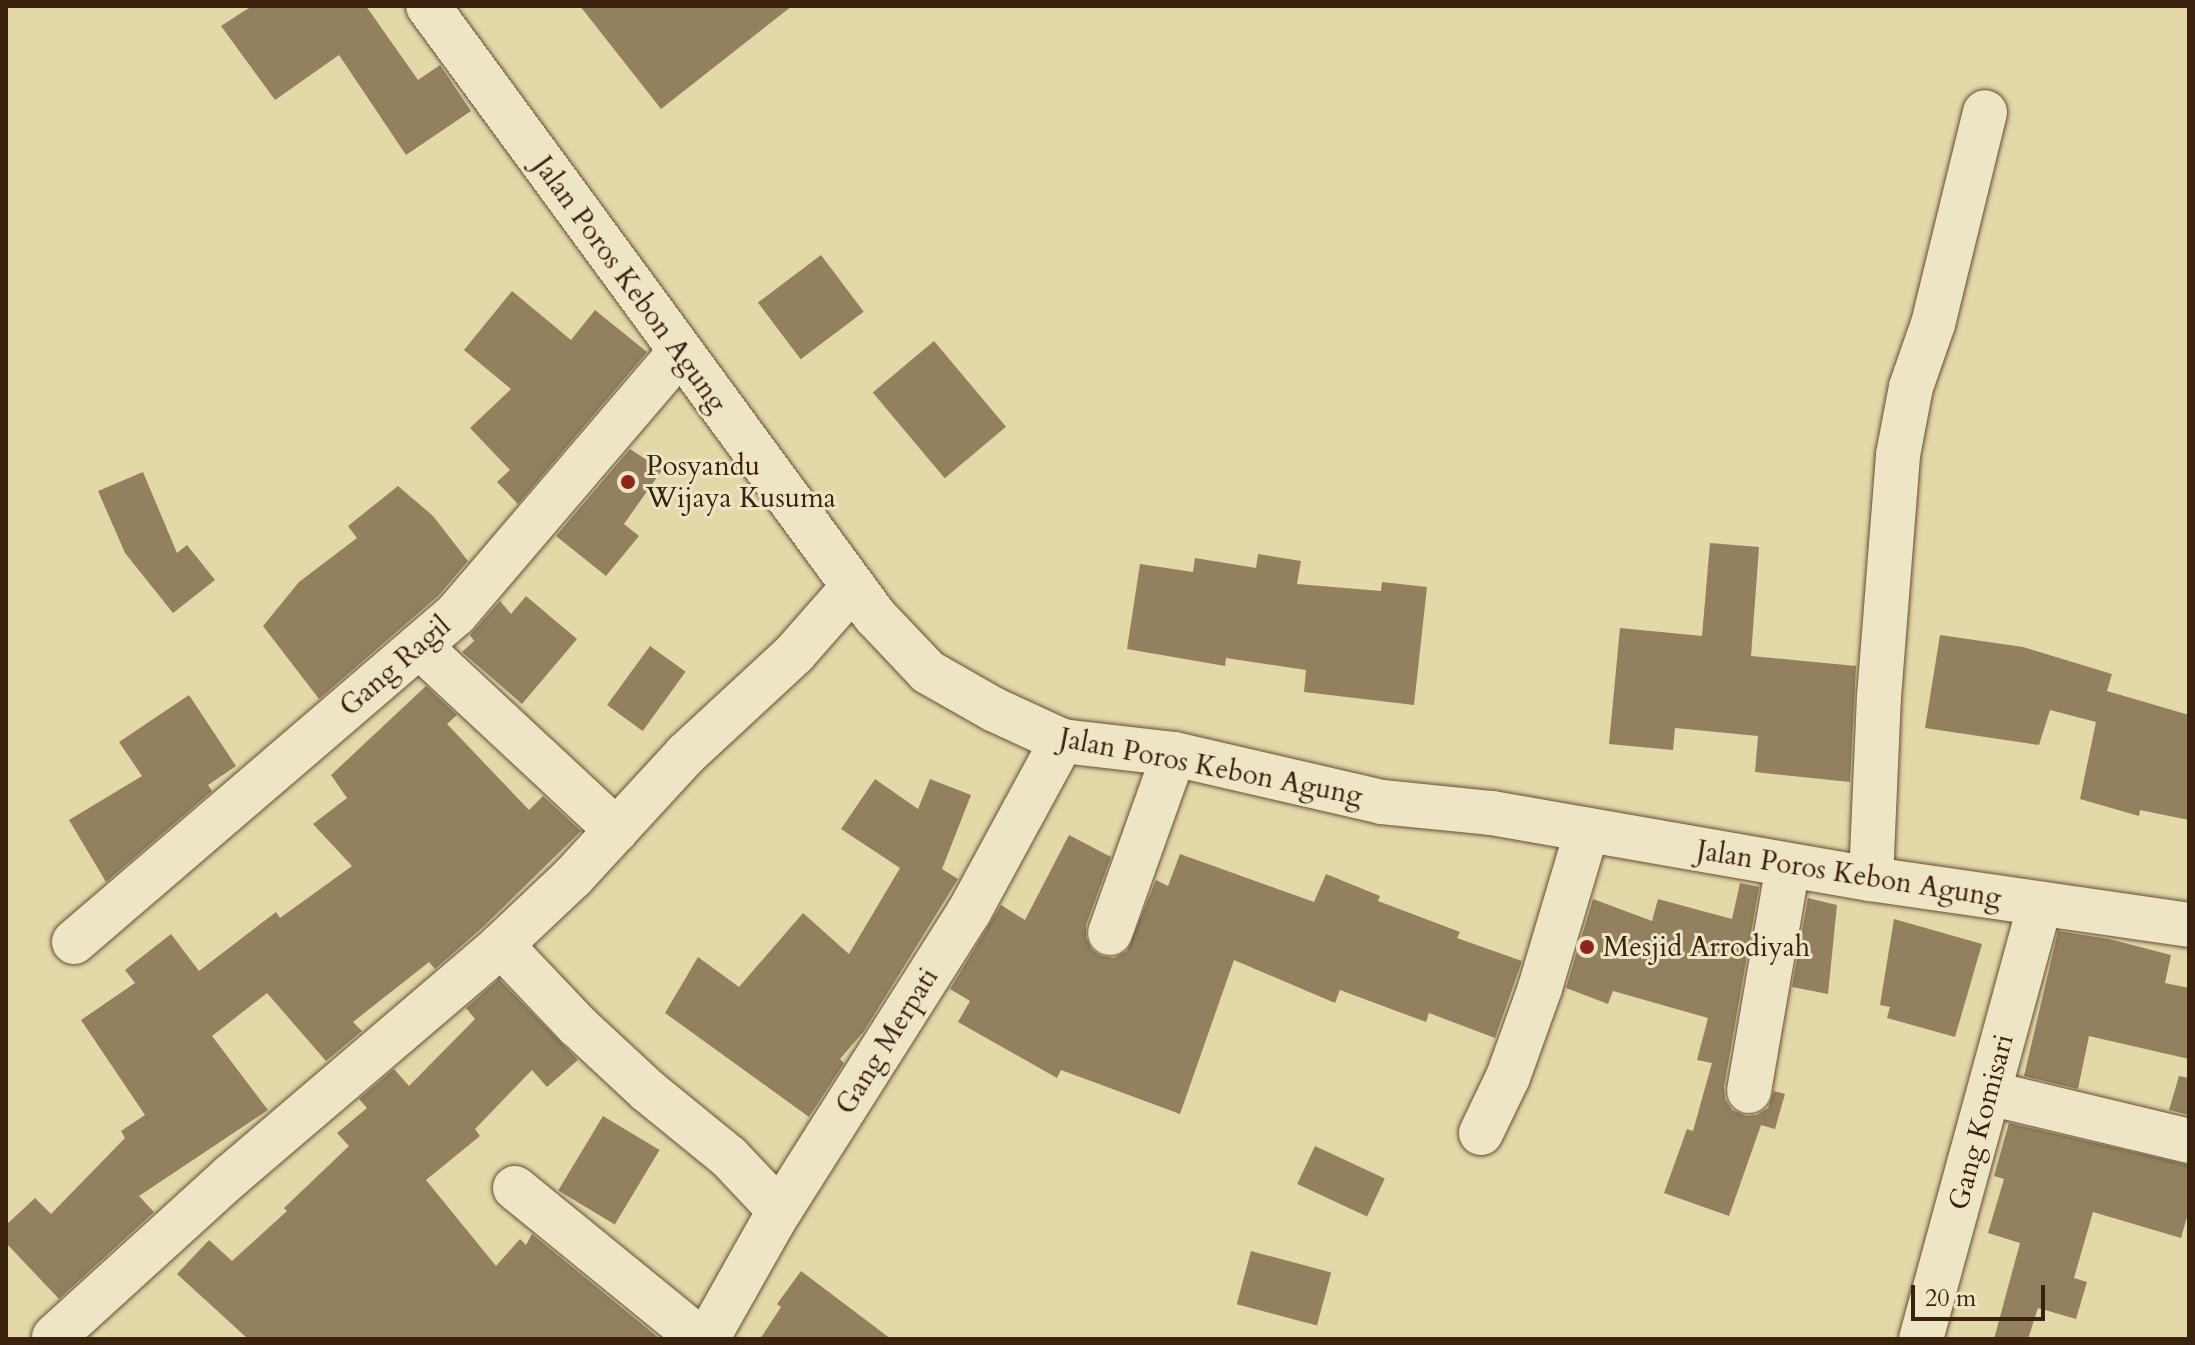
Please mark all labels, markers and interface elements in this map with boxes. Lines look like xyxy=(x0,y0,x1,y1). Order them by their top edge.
street label: Jalan Poros Kebon Agung xyxy=(526,150,734,418)
place label: Posyandu Wijaya Kusuma xyxy=(646,449,836,515)
marker: Posyandu Wijaya Kusuma xyxy=(617,471,639,493)
street label: Gang Ragil xyxy=(333,609,457,723)
street label: Jalan Poros Kebon Agung xyxy=(1057,721,1365,813)
street label: Jalan Poros Kebon Agung xyxy=(1694,833,2004,915)
place label: Mesjid Arrodiyah xyxy=(1603,930,1810,964)
marker: Mesjid Arrodiyah xyxy=(1578,938,1596,956)
street label: Gang Merpati xyxy=(829,962,945,1120)
street label: Gang Komisari xyxy=(1941,1030,2021,1214)
scale bar xyxy=(1915,1269,2049,1319)
text: 20 m xyxy=(1925,1282,1976,1315)

